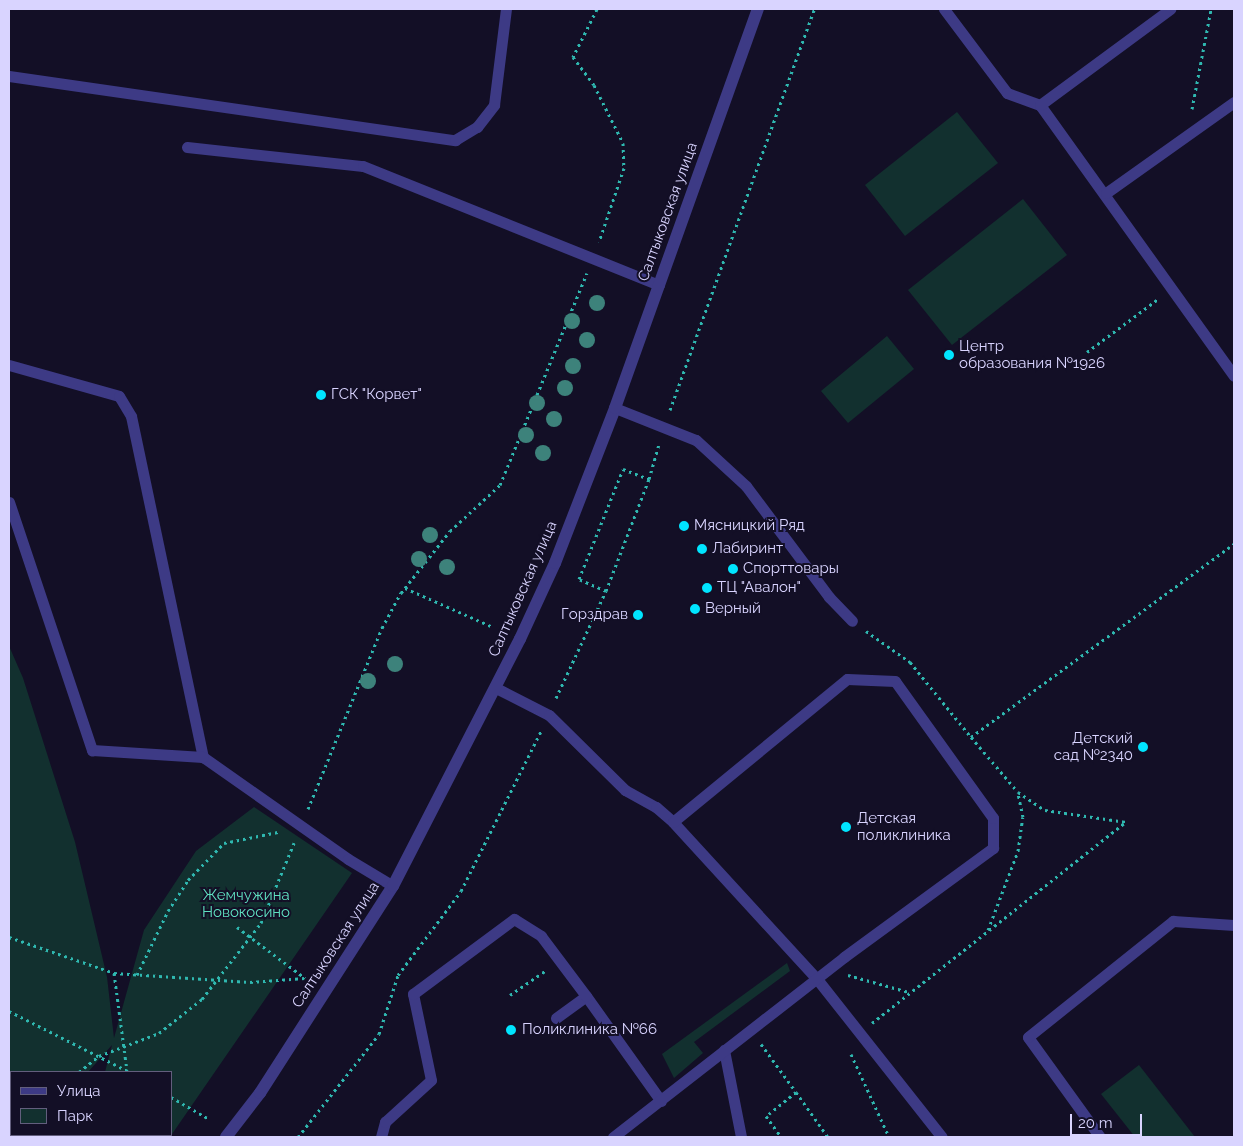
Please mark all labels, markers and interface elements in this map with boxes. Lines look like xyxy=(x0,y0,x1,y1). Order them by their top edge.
street label: Салтыковская улица xyxy=(634,140,702,284)
place label: Центр образования №1926 xyxy=(959,337,1105,372)
marker: Центр образования №1926 xyxy=(943,349,955,361)
place label: ГСК "Корвет" xyxy=(331,386,422,404)
marker: ГСК "Корвет" xyxy=(315,389,327,401)
place label: Мясницкий Ряд xyxy=(694,517,805,535)
street label: Салтыковская улица xyxy=(485,518,561,660)
marker: Мясницкий Ряд xyxy=(678,520,690,532)
place label: Лабиринт xyxy=(712,540,783,558)
marker: Лабиринт xyxy=(696,543,708,555)
place label: Спорттовары xyxy=(743,560,839,578)
marker: Спорттовары xyxy=(727,563,739,575)
place label: ТЦ "Авалон" xyxy=(717,579,801,597)
marker: ТЦ "Авалон" xyxy=(701,582,713,594)
place label: Верный xyxy=(705,600,761,618)
marker: Верный xyxy=(689,603,701,615)
place label: Горздрав xyxy=(561,606,628,624)
marker: Горздрав xyxy=(632,609,644,621)
place label: Детский сад №2340 xyxy=(1054,729,1133,764)
marker: Детский сад №2340 xyxy=(1137,741,1149,753)
place label: Детская поликлиника xyxy=(857,809,951,844)
marker: Детская поликлиника xyxy=(839,820,853,834)
street label: Салтыковская улица xyxy=(288,879,384,1011)
park label: Жемчужина Новокосино xyxy=(202,886,290,921)
place label: Поликлиника №66 xyxy=(522,1021,657,1039)
marker: Поликлиника №66 xyxy=(504,1023,518,1037)
legend xyxy=(10,1071,172,1136)
text: Улица xyxy=(57,1082,101,1100)
scale bar xyxy=(1073,1104,1146,1136)
text: Парк xyxy=(57,1107,93,1125)
text: 20 m xyxy=(1078,1114,1113,1132)

